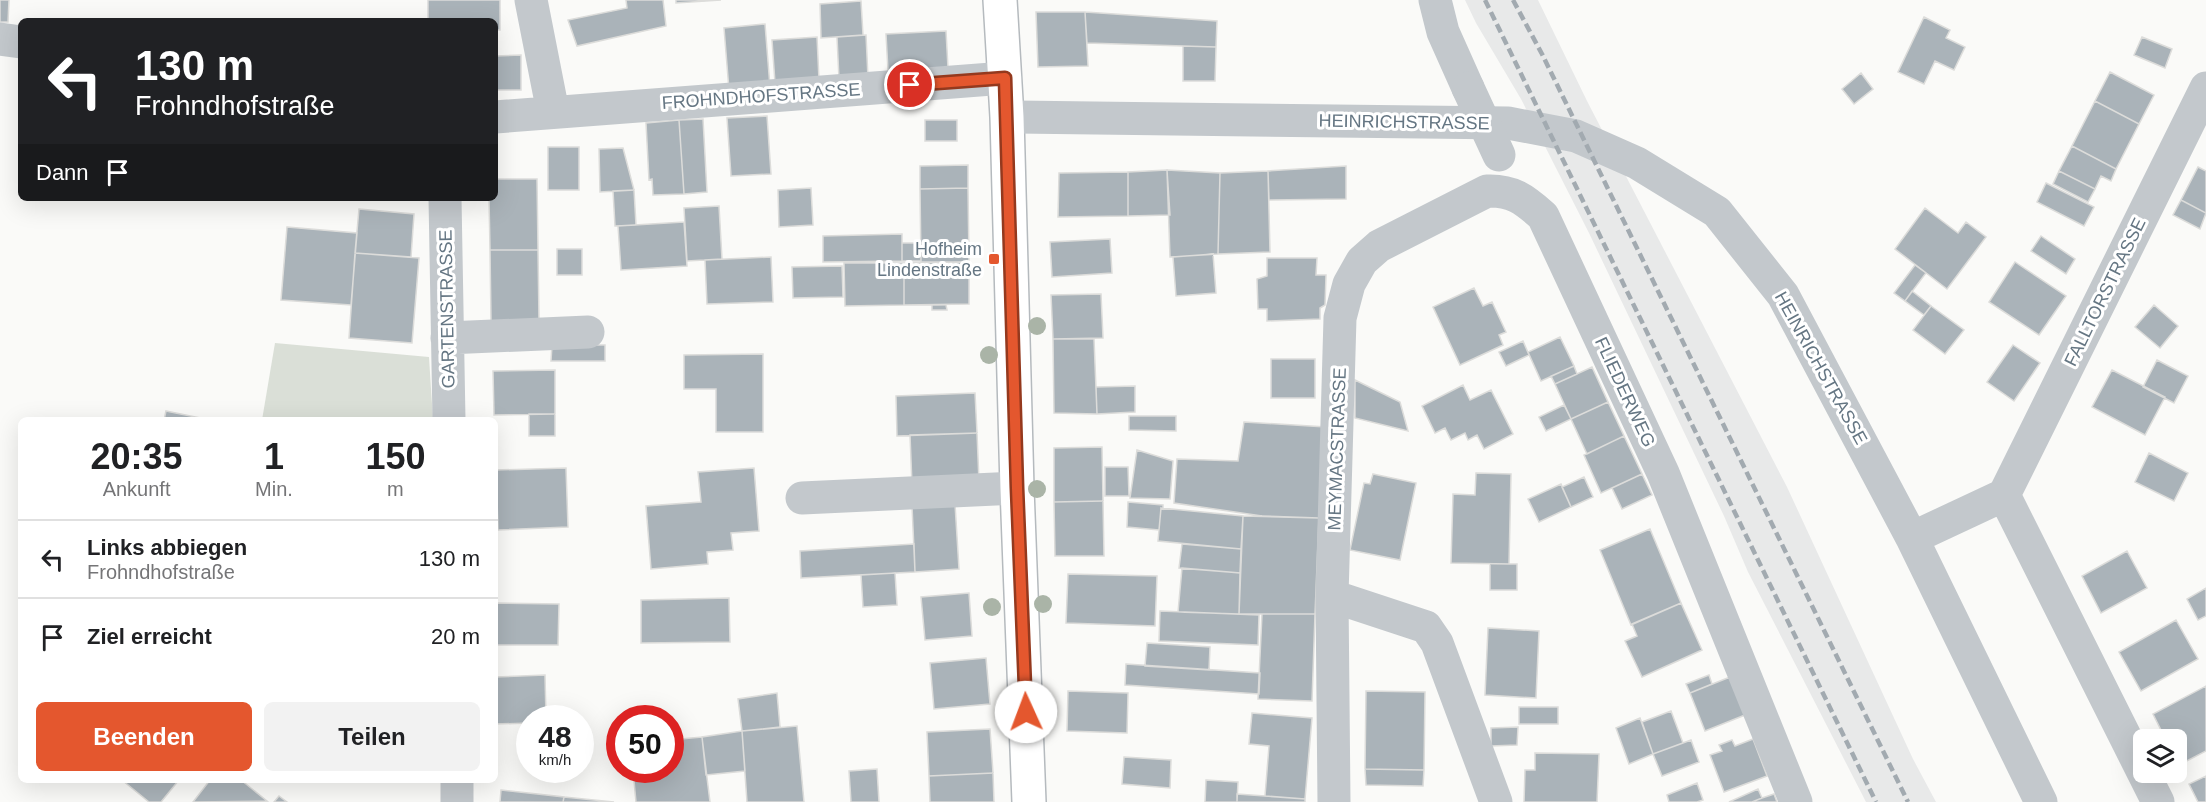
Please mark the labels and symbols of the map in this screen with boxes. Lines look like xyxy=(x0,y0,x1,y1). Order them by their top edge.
pin xyxy=(884,59,935,110)
street label: FROHNDHOFSTRASSE xyxy=(661,79,861,113)
street label: HEINRICHSTRASSE xyxy=(1318,111,1490,133)
street label: FALLTORSTRASSE xyxy=(2060,215,2150,369)
street label: GARTENSTRASSE xyxy=(436,229,458,389)
place label: Hofheim Lindenstraße xyxy=(877,239,982,280)
marker: Hofheim Lindenstraße xyxy=(987,252,1001,266)
street label: HEINRICHSTRASSE xyxy=(1771,288,1871,448)
street label: FLIEDERWEG xyxy=(1591,334,1659,450)
street label: MEYMACSTRASSE xyxy=(1324,367,1350,531)
position arrow xyxy=(994,680,1058,744)
speed limit sign: 50 xyxy=(606,705,684,783)

